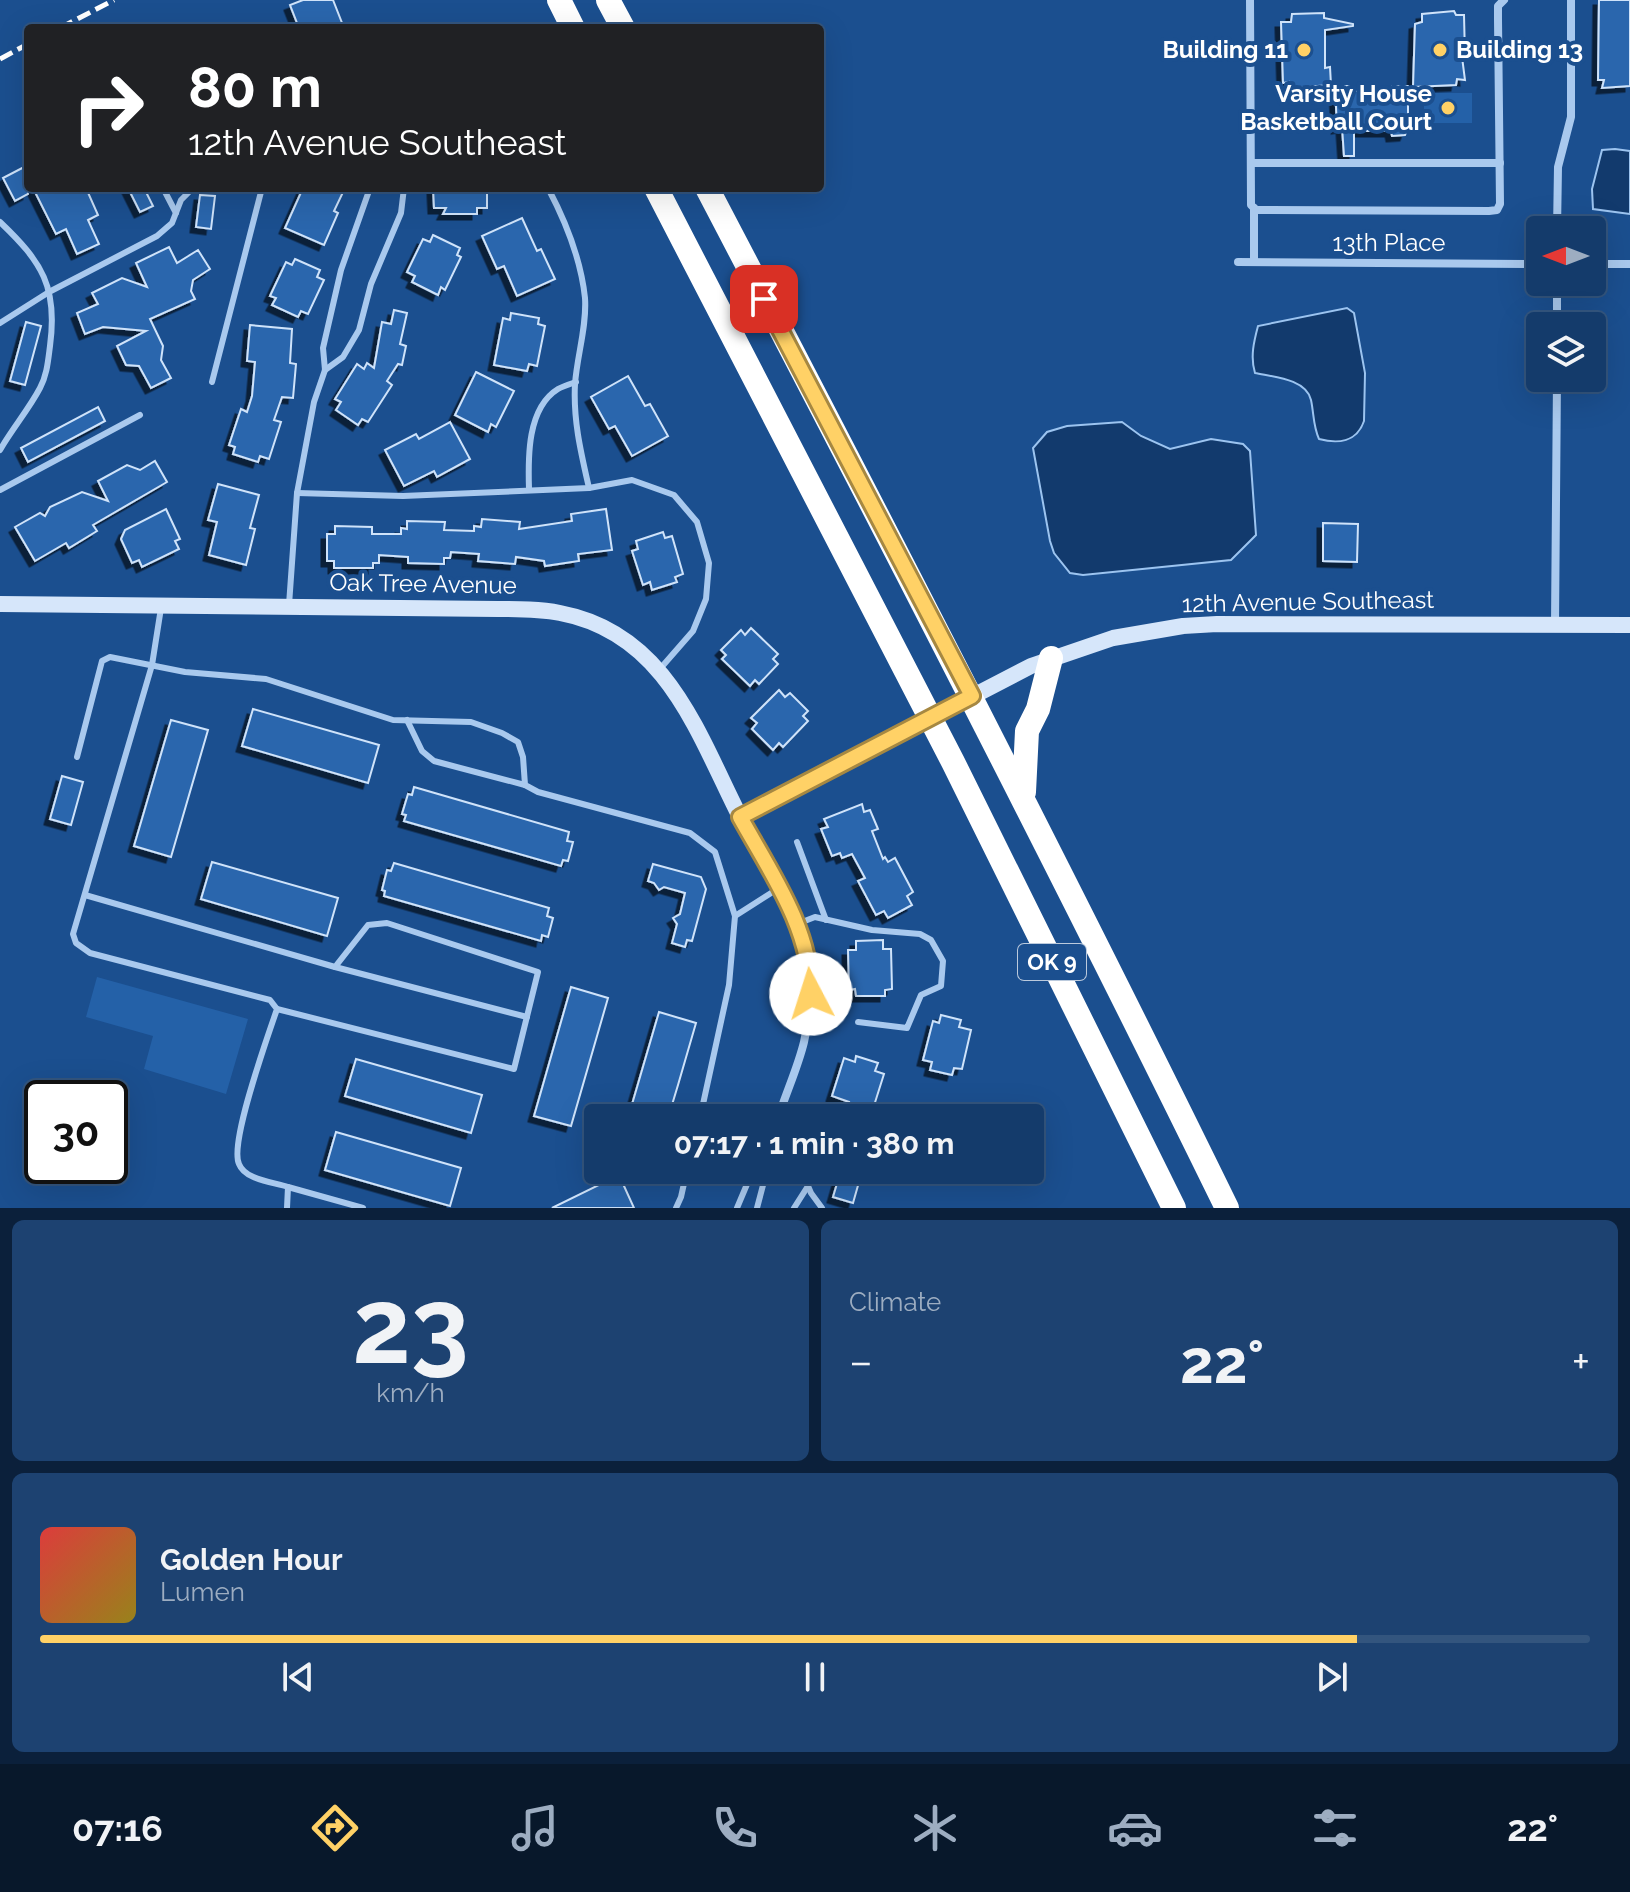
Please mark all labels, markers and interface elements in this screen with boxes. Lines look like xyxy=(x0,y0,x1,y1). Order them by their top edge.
place label: Building 11 xyxy=(1162,35,1288,64)
place label: Building 13 xyxy=(1456,35,1583,64)
marker: Building 11 xyxy=(1295,41,1313,59)
marker: Building 13 xyxy=(1431,41,1449,59)
text: 80 m xyxy=(188,54,322,120)
icon: right xyxy=(56,56,160,160)
place label: Varsity House Basketball Court xyxy=(1240,79,1432,136)
marker: Varsity House Basketball Court xyxy=(1439,99,1457,117)
text: 12th Avenue Southeast xyxy=(188,121,567,163)
north arrow xyxy=(1526,216,1606,296)
map controls xyxy=(1526,216,1606,392)
street label: 13th Place xyxy=(1333,228,1445,257)
pin xyxy=(730,265,798,333)
icon: arrive xyxy=(742,277,786,321)
button: layers xyxy=(1526,312,1606,392)
street label: Oak Tree Avenue xyxy=(329,567,517,600)
street label: 12th Avenue Southeast xyxy=(1182,585,1434,618)
road number: OK 9 xyxy=(1018,944,1086,980)
position arrow xyxy=(769,952,853,1036)
speed limit sign: 30 xyxy=(24,1080,128,1184)
text: 07:17 · 1 min · 380 m xyxy=(674,1126,954,1161)
text: 23 xyxy=(352,1265,469,1387)
text: Climate xyxy=(849,1287,941,1317)
text: 22° xyxy=(1180,1327,1264,1397)
text: − xyxy=(849,1336,873,1387)
text: + xyxy=(1572,1336,1590,1387)
text: km/h xyxy=(376,1378,445,1408)
text: Golden Hour xyxy=(160,1542,343,1577)
text: Lumen xyxy=(160,1577,245,1607)
icon: previous xyxy=(276,1655,320,1699)
icon: pause xyxy=(793,1655,837,1699)
icon: next xyxy=(1310,1655,1354,1699)
icon: directions xyxy=(307,1800,363,1856)
icon: music xyxy=(507,1800,563,1856)
icon: phone xyxy=(707,1800,763,1856)
icon: climate xyxy=(907,1800,963,1856)
icon: car xyxy=(1107,1800,1163,1856)
icon: filters xyxy=(1307,1800,1363,1856)
text: 07:16 xyxy=(72,1807,163,1849)
text: 22° xyxy=(1507,1807,1558,1849)

